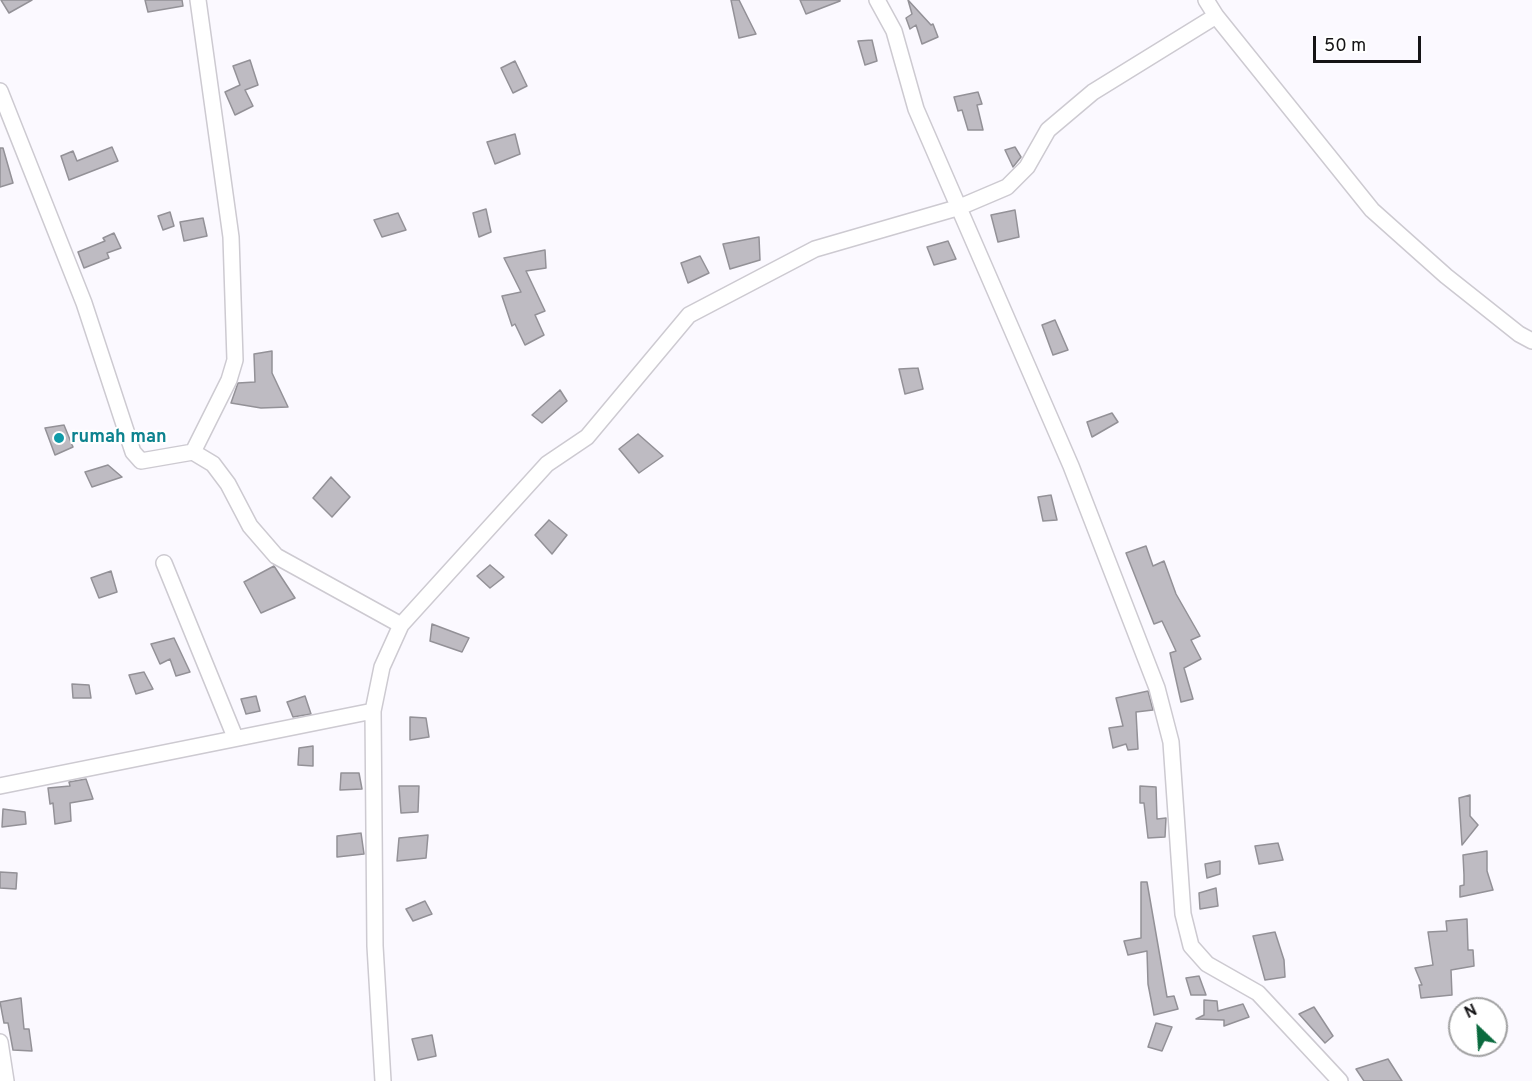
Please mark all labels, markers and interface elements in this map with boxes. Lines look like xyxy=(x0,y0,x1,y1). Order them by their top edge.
scale bar xyxy=(1316,24,1424,62)
text: 50 m xyxy=(1324,35,1366,58)
place label: rumah man xyxy=(71,427,167,449)
marker: rumah man xyxy=(52,431,66,445)
north arrow xyxy=(1448,997,1508,1057)
text: N xyxy=(1462,1001,1481,1024)

